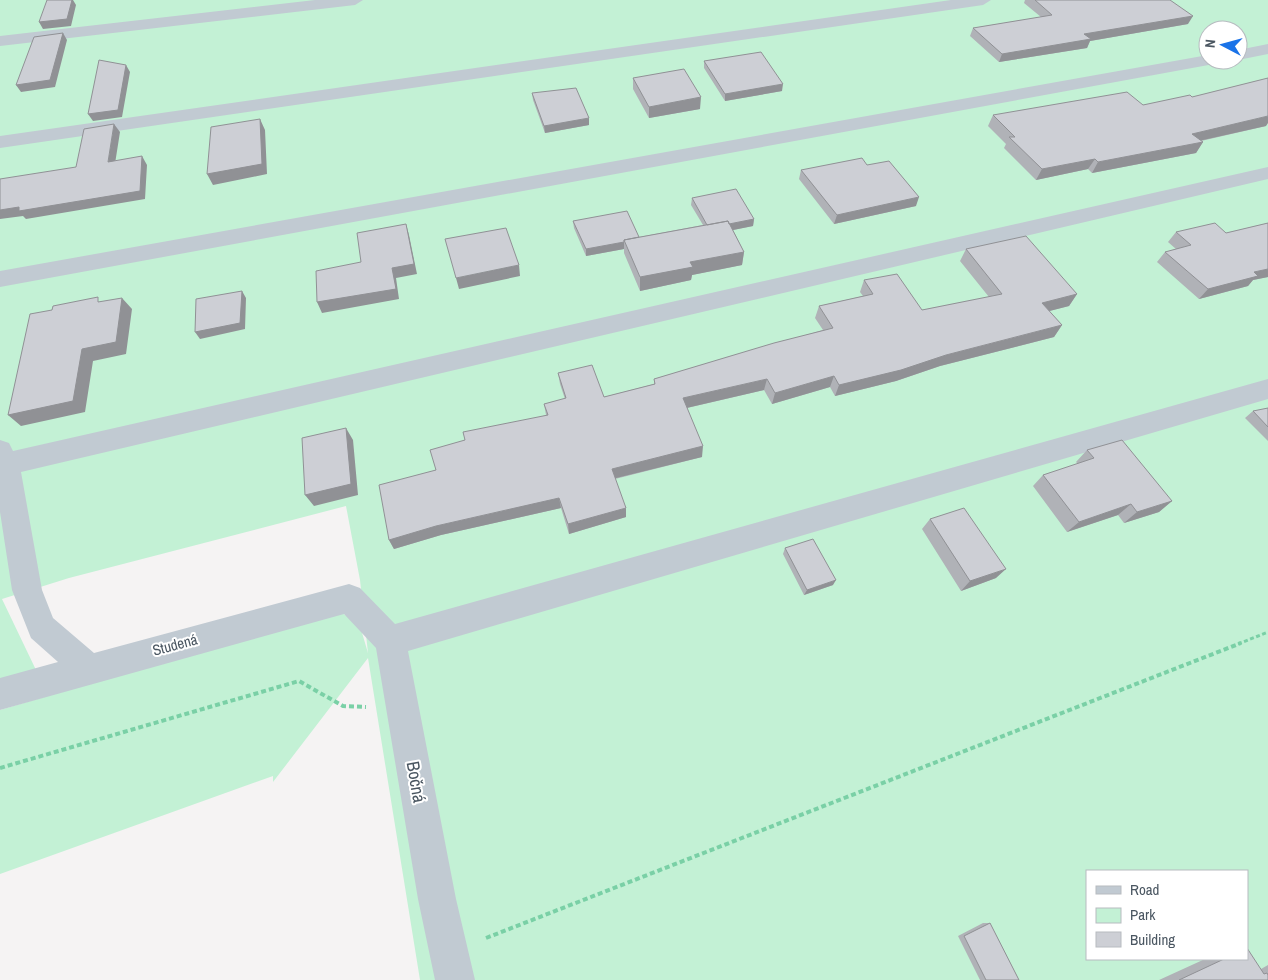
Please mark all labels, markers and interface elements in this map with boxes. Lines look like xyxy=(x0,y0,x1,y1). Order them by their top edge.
north arrow xyxy=(1198,20,1248,70)
text: N xyxy=(1201,39,1219,49)
street label: Studená xyxy=(150,628,200,661)
street label: Bočná xyxy=(401,759,432,805)
legend xyxy=(1086,870,1248,960)
text: Road xyxy=(1130,879,1159,900)
text: Park xyxy=(1130,904,1156,925)
text: Building xyxy=(1130,929,1175,950)

